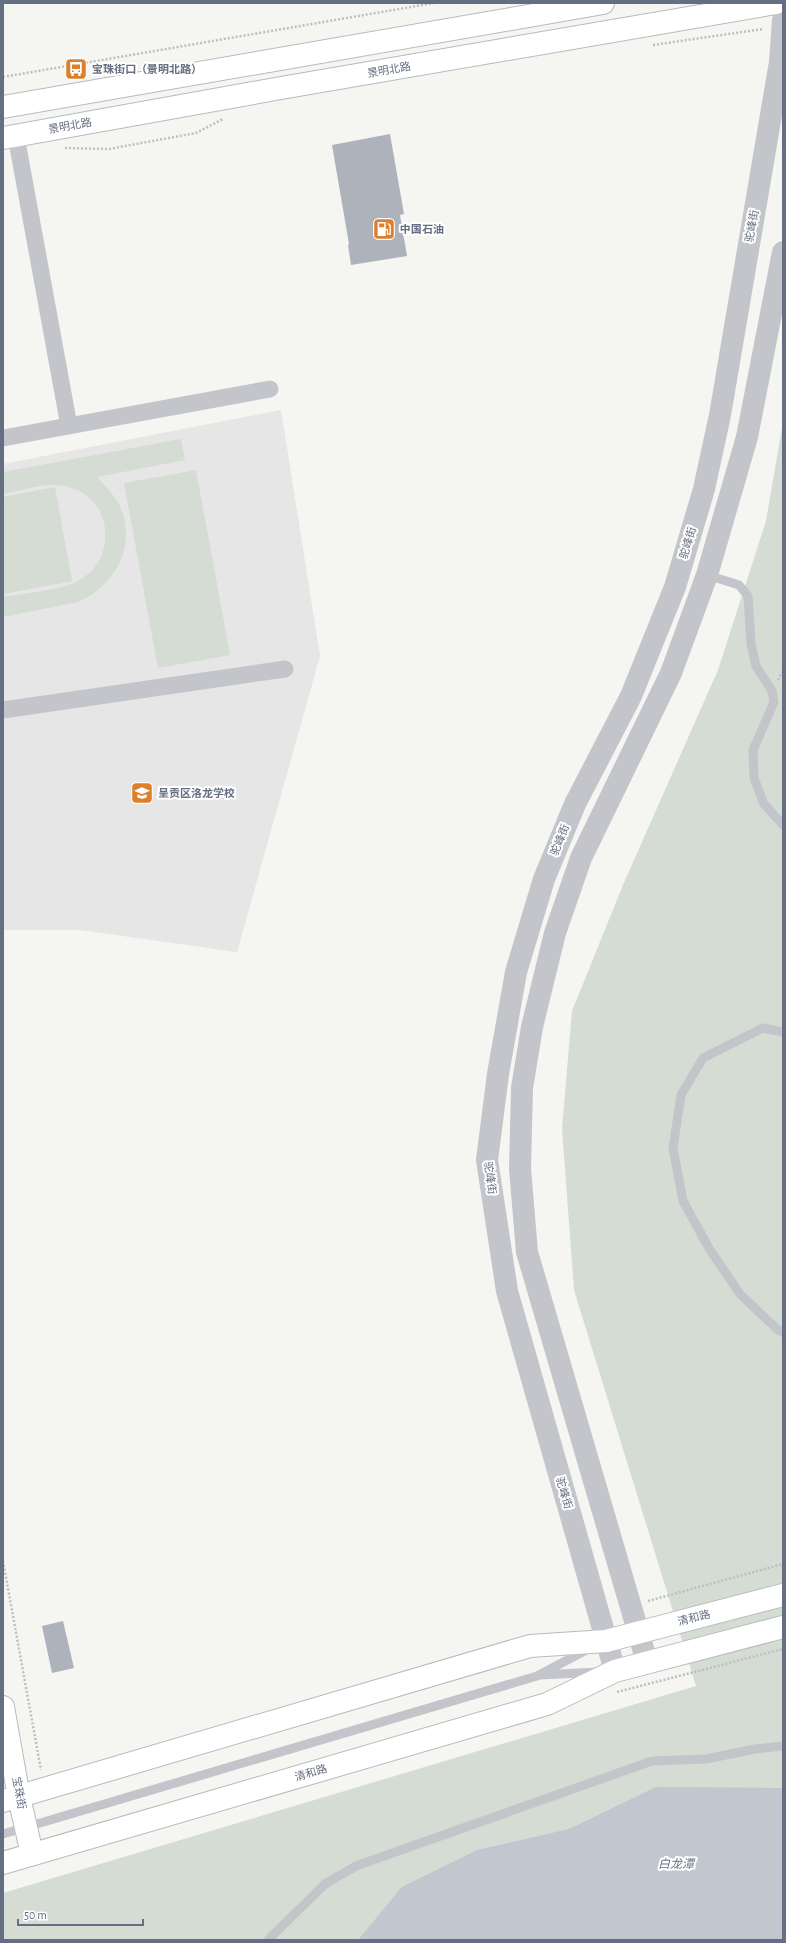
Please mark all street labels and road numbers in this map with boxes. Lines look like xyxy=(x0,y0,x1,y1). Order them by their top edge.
street label: 景明北路 xyxy=(366,60,412,79)
street label: 景明北路 xyxy=(47,116,93,135)
street label: 驼峰街 xyxy=(743,209,760,243)
street label: 驼峰街 xyxy=(677,525,698,560)
street label: 驼峰街 xyxy=(548,822,571,857)
street label: 驼峰街 xyxy=(482,1161,499,1195)
street label: 驼峰街 xyxy=(554,1475,575,1510)
street label: 清和路 xyxy=(676,1608,711,1627)
street label: 清和路 xyxy=(293,1762,328,1783)
street label: 宝珠街 xyxy=(10,1776,29,1810)

